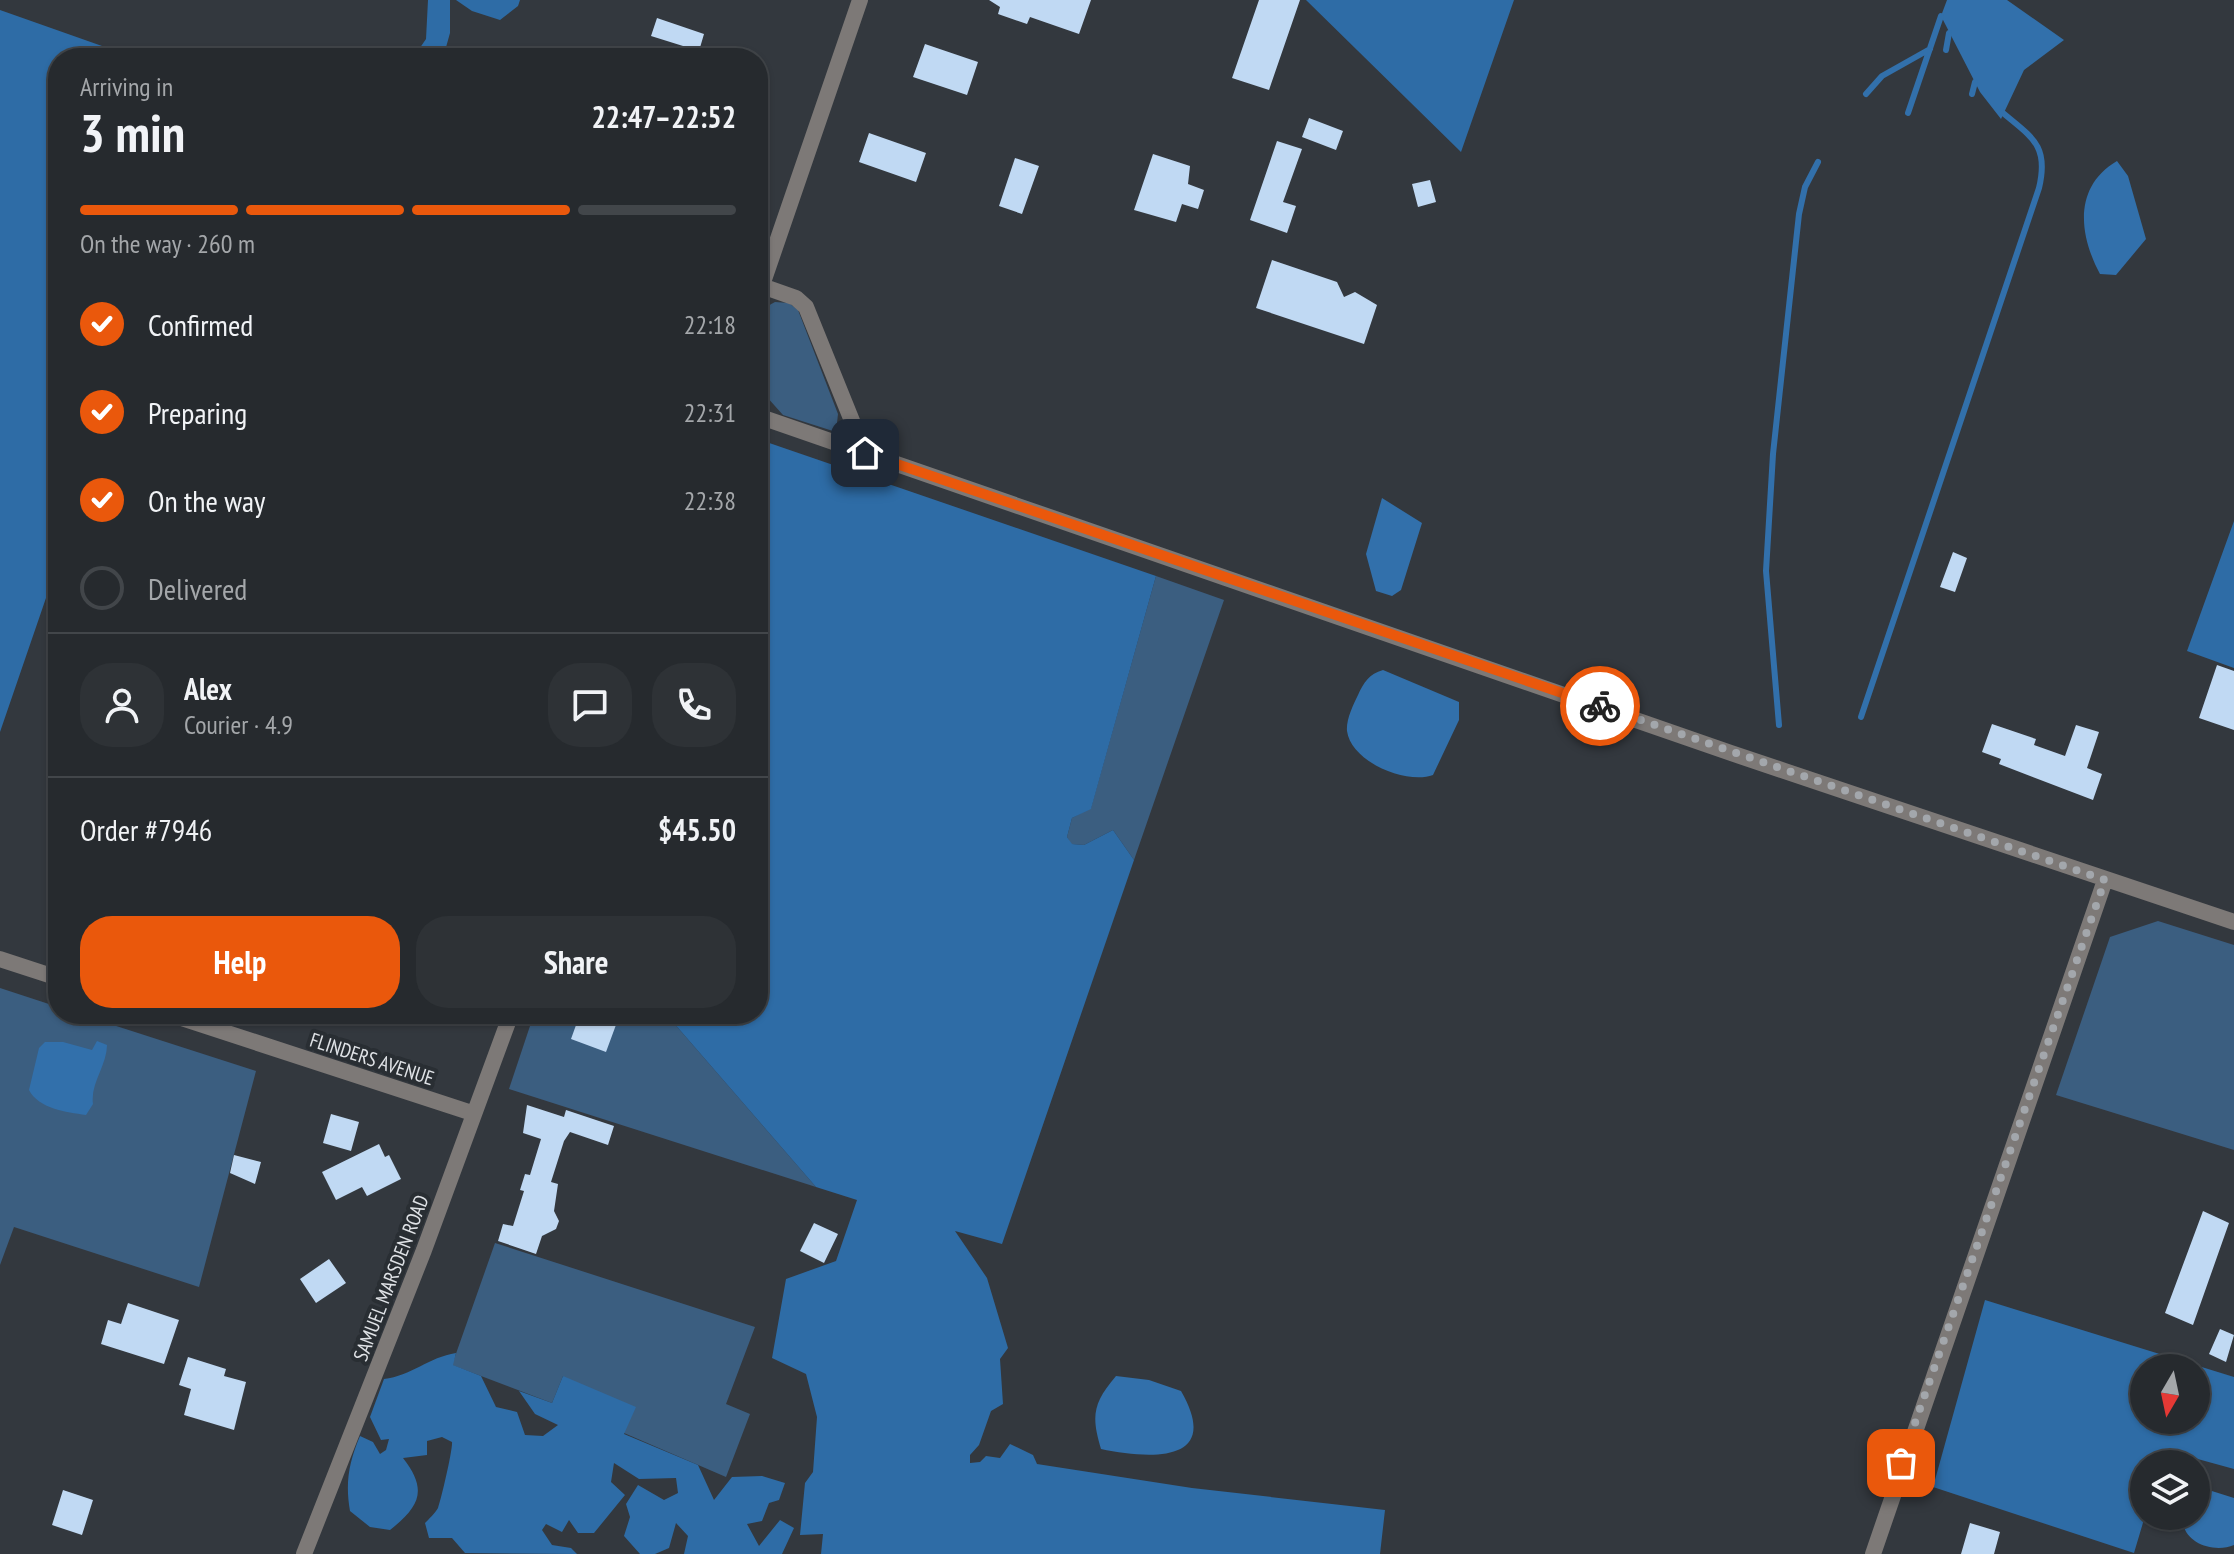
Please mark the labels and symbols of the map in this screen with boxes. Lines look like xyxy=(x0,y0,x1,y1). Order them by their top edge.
pin xyxy=(831,419,899,487)
courier xyxy=(1560,666,1640,746)
street label: FLINDERS AVENUE xyxy=(307,1027,437,1091)
street label: SAMUEL MARSDEN ROAD xyxy=(347,1191,435,1365)
north arrow xyxy=(2130,1354,2210,1434)
pin xyxy=(1867,1429,1935,1497)

